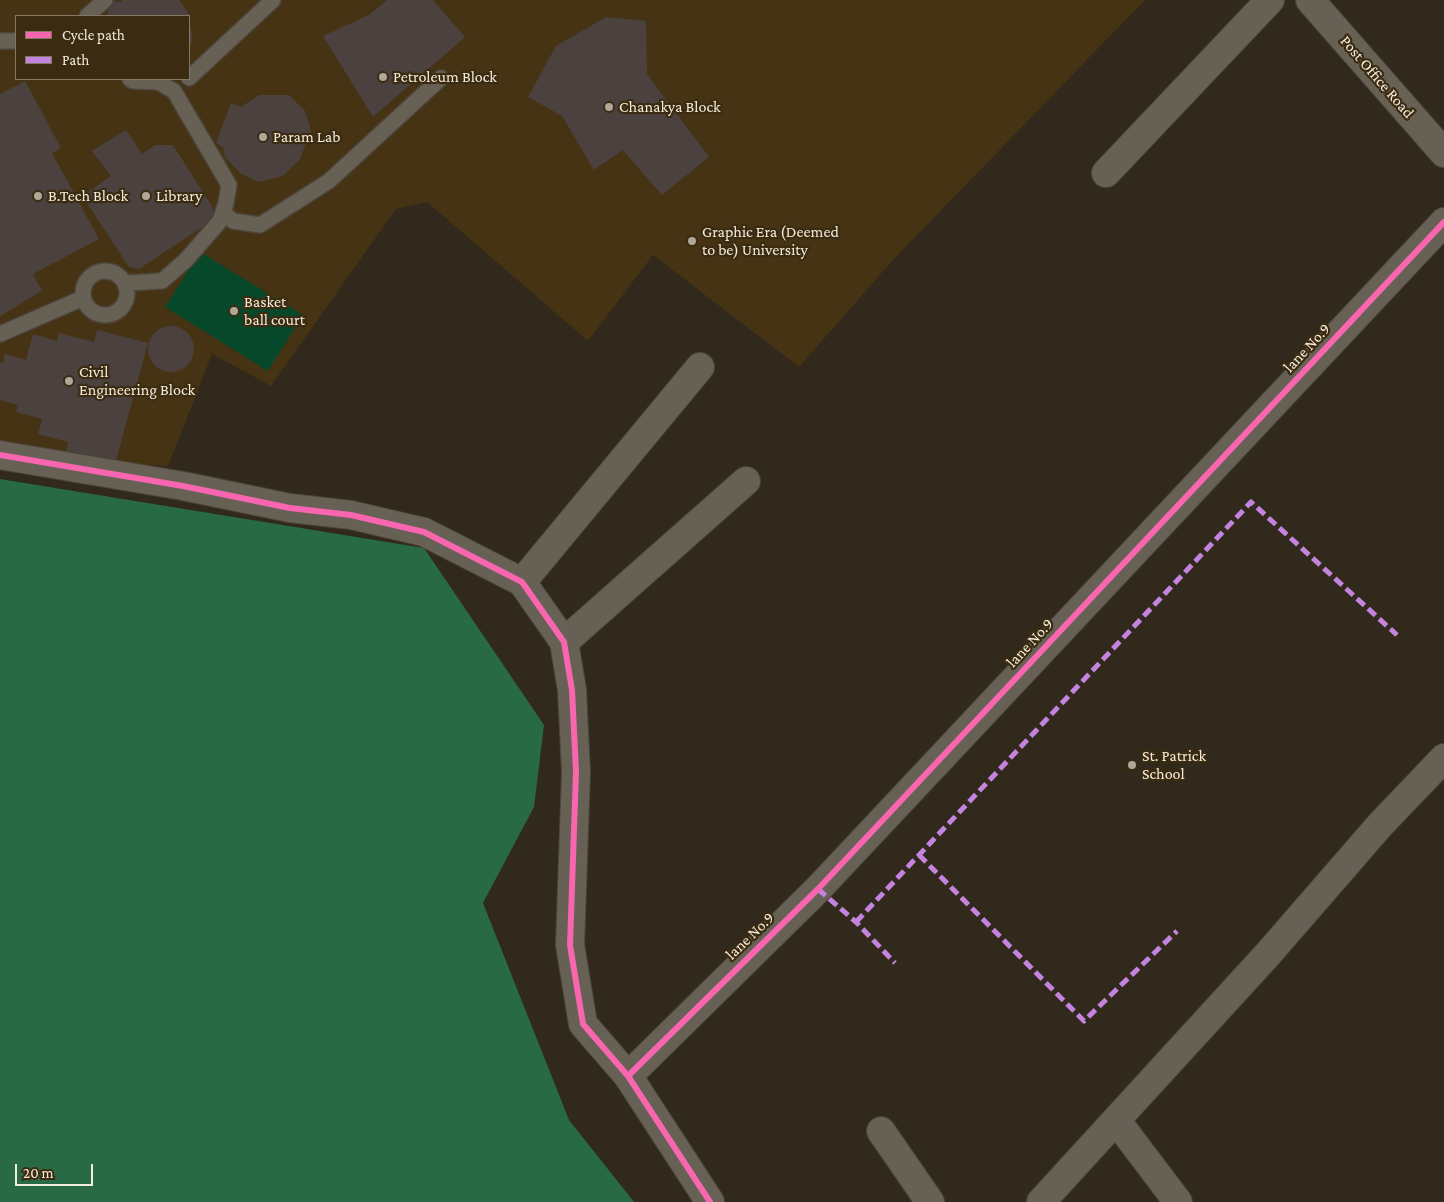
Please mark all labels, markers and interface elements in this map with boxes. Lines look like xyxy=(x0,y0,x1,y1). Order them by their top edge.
legend xyxy=(15,15,190,80)
text: Cycle path xyxy=(62,27,125,43)
street label: Post Office Road xyxy=(1336,32,1418,122)
text: Path xyxy=(62,52,89,68)
place label: Petroleum Block xyxy=(393,67,497,87)
marker: Petroleum Block xyxy=(377,71,389,83)
place label: Chanakya Block xyxy=(619,97,721,117)
marker: Chanakya Block xyxy=(603,101,615,113)
place label: Param Lab xyxy=(273,127,340,147)
marker: Param Lab xyxy=(257,131,269,143)
place label: B.Tech Block xyxy=(48,186,128,206)
place label: Library xyxy=(156,186,202,206)
marker: B.Tech Block xyxy=(32,190,44,202)
marker: Library xyxy=(140,190,152,202)
place label: Graphic Era (Deemed to be) University xyxy=(702,222,839,260)
marker: Graphic Era (Deemed to be) University xyxy=(686,235,698,247)
place label: Basket ball court xyxy=(244,292,305,330)
marker: Basket ball court xyxy=(228,305,240,317)
street label: lane No.9 xyxy=(1279,319,1335,377)
place label: Civil Engineering Block xyxy=(79,362,195,400)
marker: Civil Engineering Block xyxy=(63,375,75,387)
street label: lane No.9 xyxy=(1002,614,1058,672)
place label: St. Patrick School xyxy=(1142,746,1206,784)
marker: St. Patrick School xyxy=(1126,759,1138,771)
street label: lane No.9 xyxy=(722,908,778,964)
scale bar xyxy=(18,1154,95,1186)
text: 20 m xyxy=(23,1165,54,1181)

